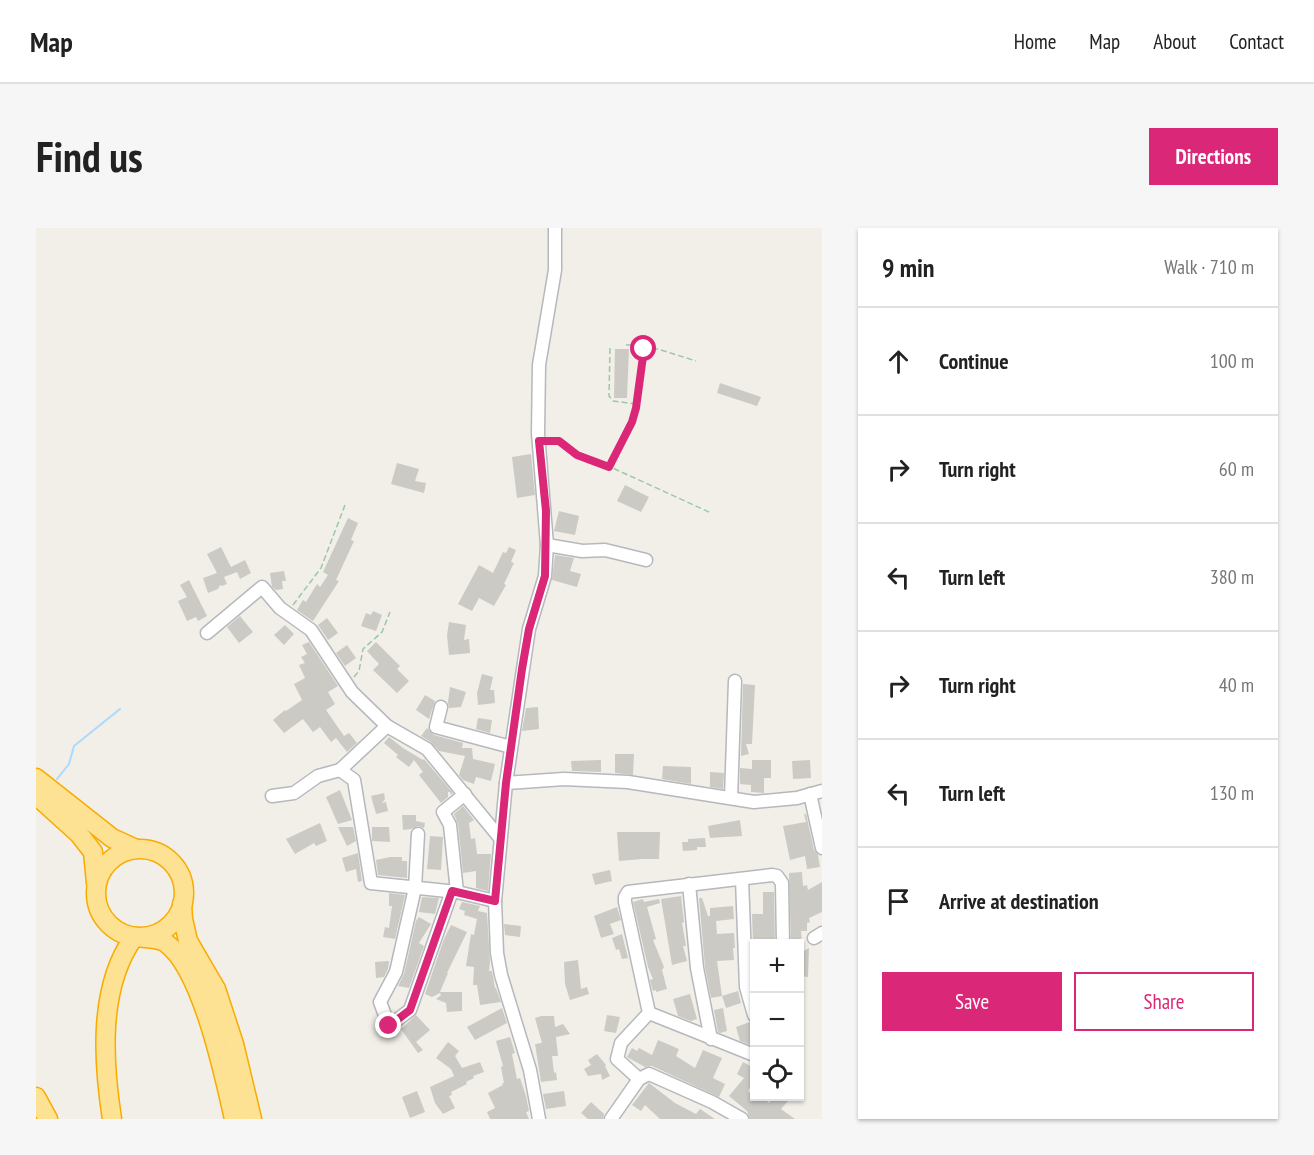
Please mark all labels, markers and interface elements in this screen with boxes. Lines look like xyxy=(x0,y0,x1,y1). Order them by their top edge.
text: Map xyxy=(30,23,73,60)
text: Home xyxy=(1014,28,1056,55)
text: Map xyxy=(1089,28,1120,55)
text: About xyxy=(1153,28,1196,55)
text: Contact xyxy=(1229,28,1284,55)
button: Directions xyxy=(1149,128,1278,185)
text: Find us xyxy=(36,129,143,184)
text: 9 min xyxy=(882,251,935,284)
text: Walk · 710 m xyxy=(1164,254,1254,280)
route start xyxy=(630,335,656,361)
icon: ahead xyxy=(882,345,915,378)
text: Continue xyxy=(939,347,1009,375)
text: 100 m xyxy=(1210,348,1254,374)
icon: right xyxy=(882,453,915,486)
text: Turn right xyxy=(939,455,1016,483)
text: 60 m xyxy=(1219,456,1254,482)
icon: left xyxy=(882,561,915,594)
text: Turn left xyxy=(939,563,1005,591)
text: 380 m xyxy=(1210,564,1254,590)
icon: right xyxy=(882,669,915,702)
text: Turn right xyxy=(939,671,1016,699)
text: 40 m xyxy=(1219,672,1254,698)
icon: left xyxy=(882,777,915,810)
text: Turn left xyxy=(939,779,1005,807)
text: 130 m xyxy=(1210,780,1254,806)
icon: arrive xyxy=(882,885,915,918)
text: Arrive at destination xyxy=(939,887,1099,915)
map controls xyxy=(750,939,804,1101)
button: + xyxy=(750,939,804,993)
button: Save xyxy=(882,972,1062,1031)
button: Share xyxy=(1074,972,1254,1031)
button: − xyxy=(750,993,804,1047)
route end xyxy=(375,1012,401,1038)
button: locate xyxy=(750,1047,804,1101)

